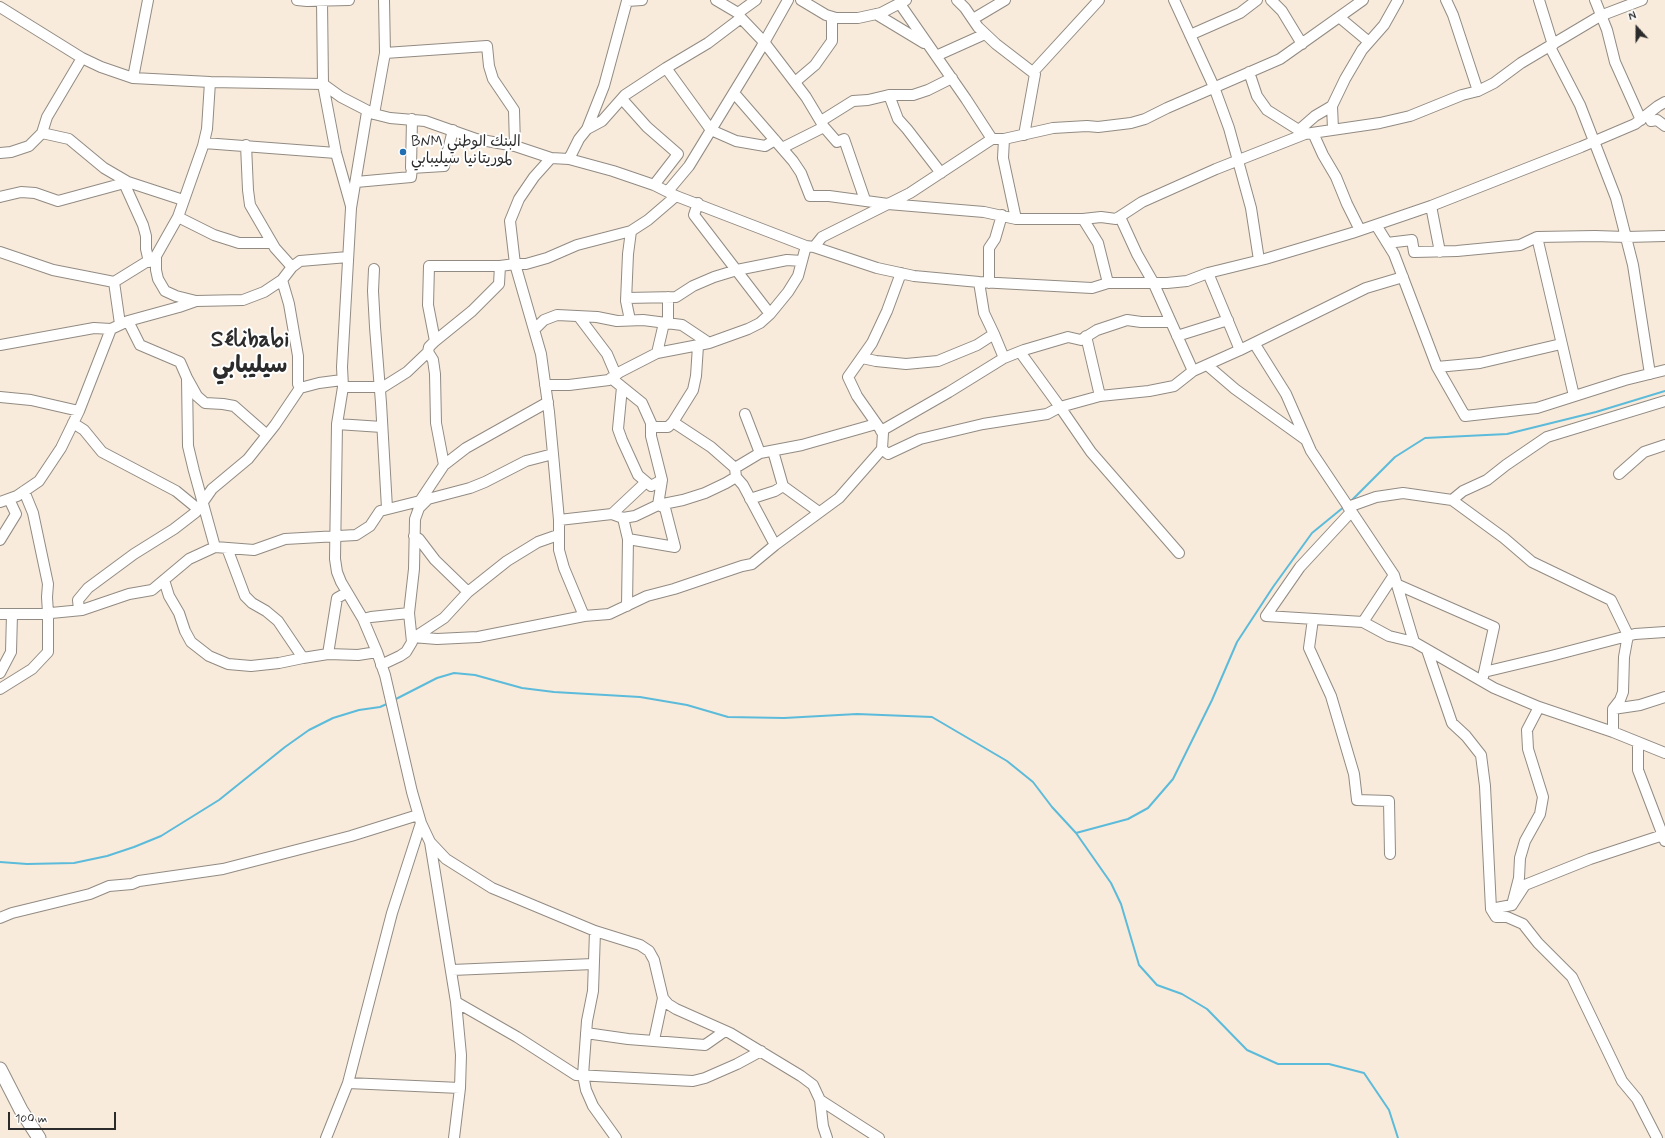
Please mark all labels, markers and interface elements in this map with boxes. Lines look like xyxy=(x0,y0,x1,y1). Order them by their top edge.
north arrow xyxy=(1617,8,1657,48)
text: N xyxy=(1627,9,1639,25)
place label: BNM البنك الوطني لموريتانيا سيليبابي xyxy=(411,134,521,169)
marker: BNM البنك الوطني لموريتانيا سيليبابي xyxy=(398,147,408,157)
district label: Sélibabi سيليبابي xyxy=(211,327,289,381)
scale bar xyxy=(10,1104,118,1130)
text: 100 m xyxy=(15,1111,47,1127)

